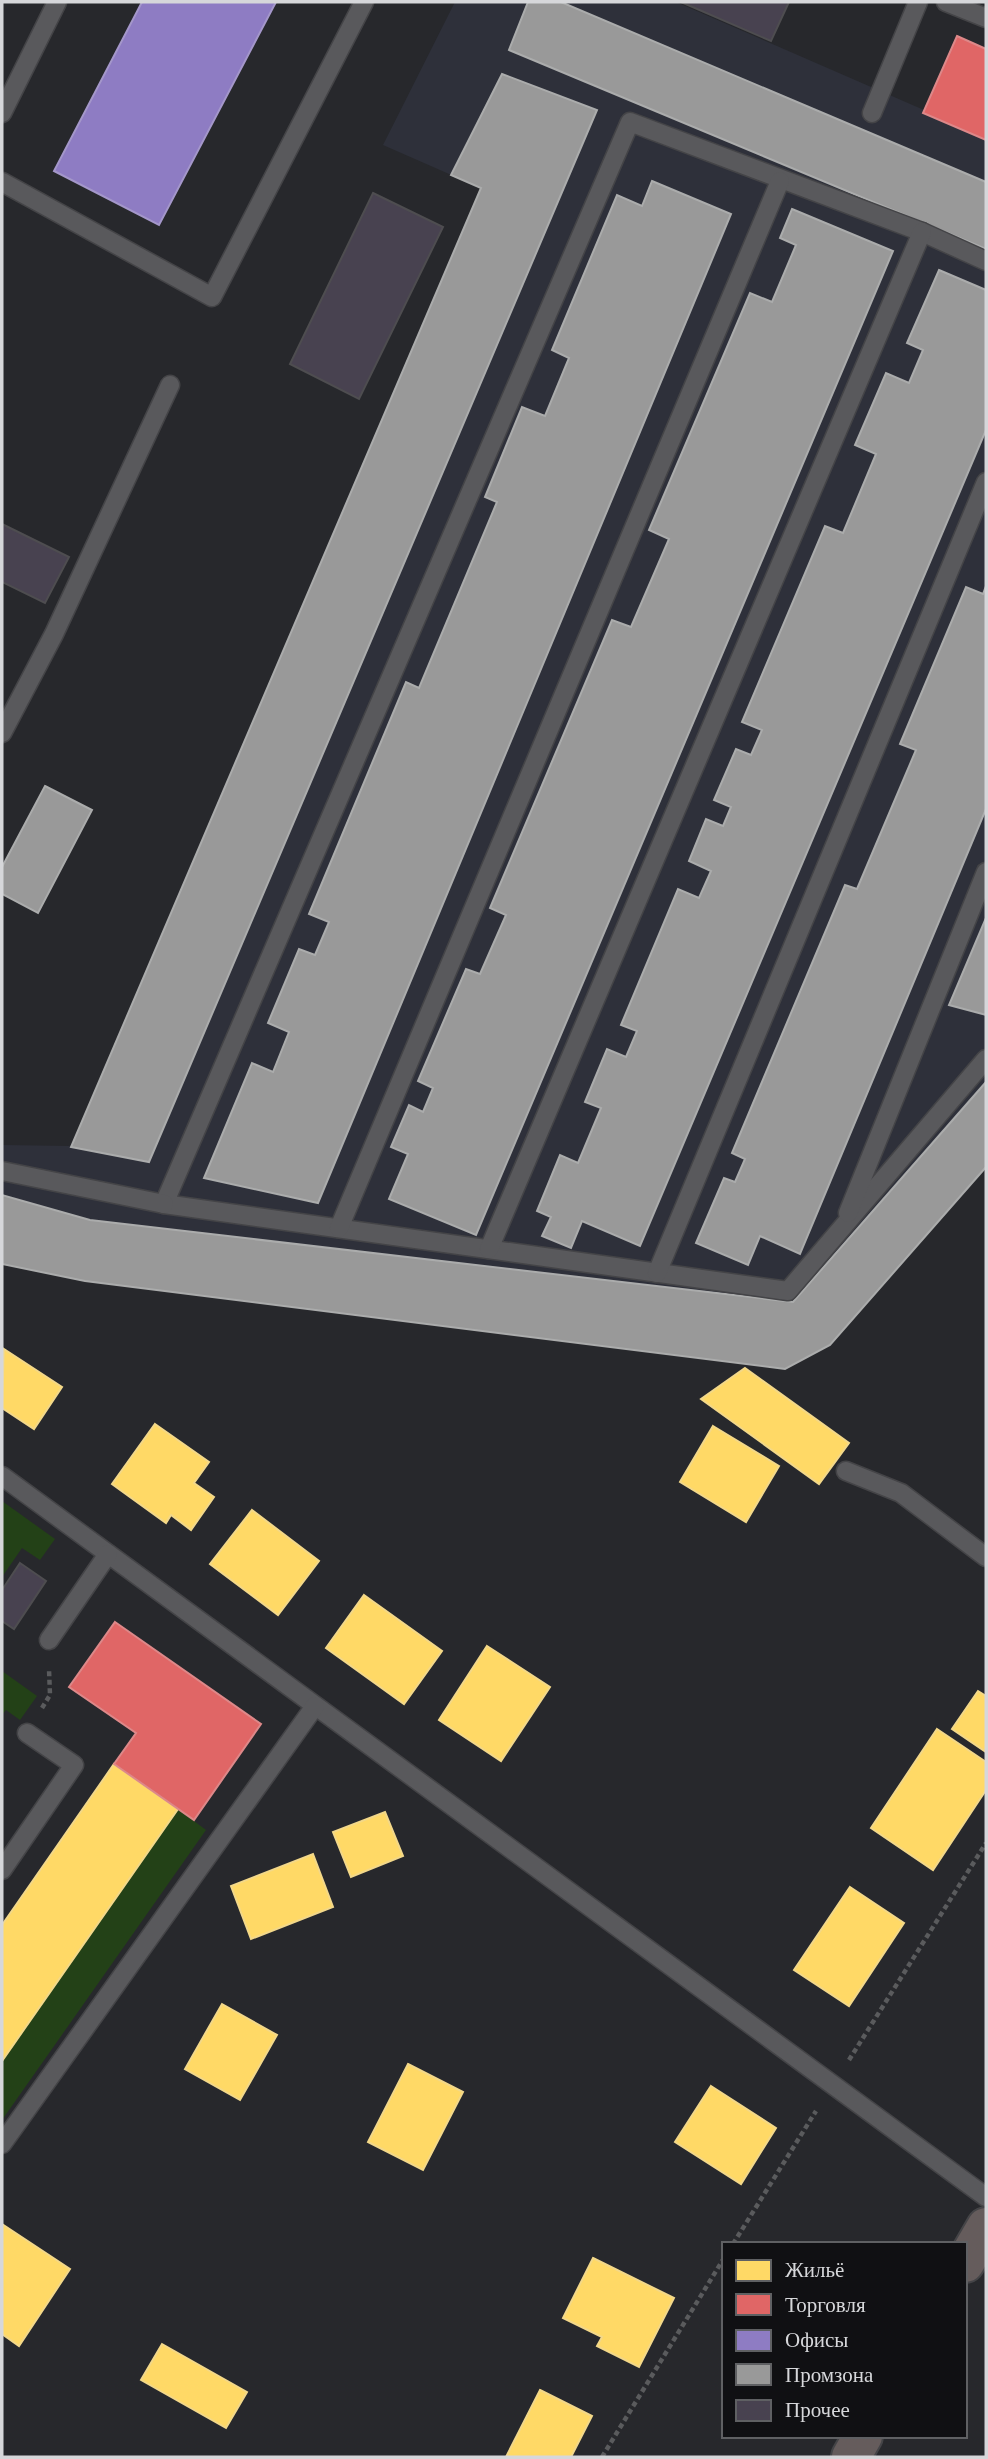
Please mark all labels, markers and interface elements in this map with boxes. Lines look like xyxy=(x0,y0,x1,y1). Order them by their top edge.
legend xyxy=(722,2242,967,2438)
text: Жильё xyxy=(785,2258,844,2282)
text: Торговля xyxy=(785,2293,866,2317)
text: Офисы xyxy=(785,2328,848,2352)
text: Промзона xyxy=(785,2363,874,2387)
text: Прочее xyxy=(785,2398,850,2422)

